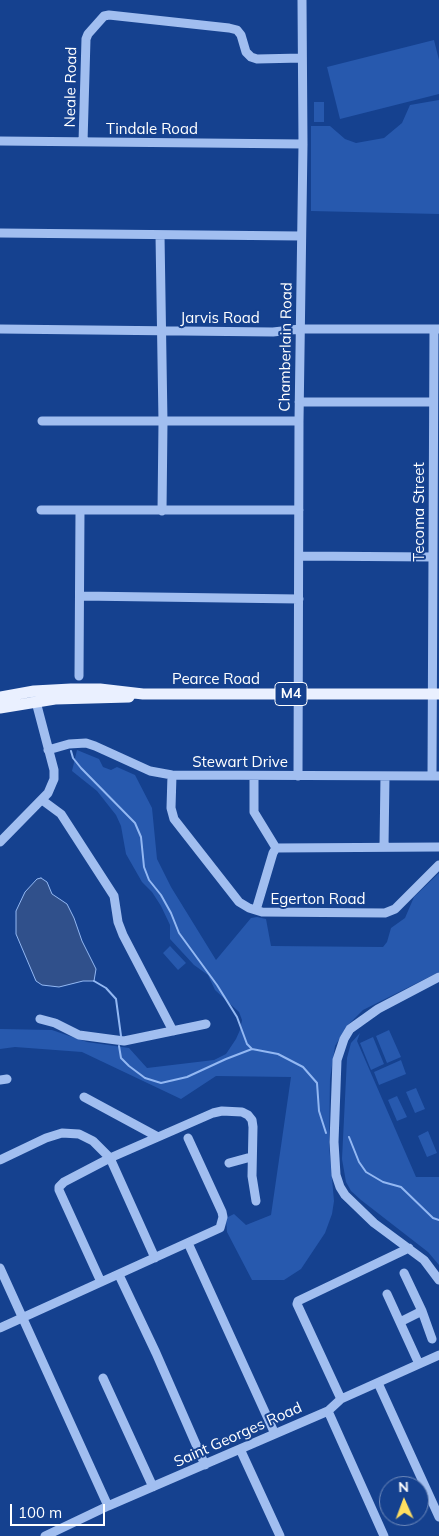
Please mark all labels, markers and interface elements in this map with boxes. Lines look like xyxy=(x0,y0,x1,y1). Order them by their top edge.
street label: Neale Road xyxy=(61,46,81,128)
street label: Tindale Road xyxy=(106,120,198,138)
street label: Chamberlain Road xyxy=(276,282,296,412)
street label: Jarvis Road xyxy=(180,309,260,327)
street label: Tecoma Street xyxy=(410,462,428,562)
street label: Pearce Road xyxy=(172,670,260,688)
road number: M4 xyxy=(275,682,307,706)
street label: Stewart Drive xyxy=(192,753,288,771)
street label: Egerton Road xyxy=(270,890,366,908)
street label: Saint Georges Road xyxy=(171,1399,305,1471)
north arrow xyxy=(379,1476,429,1526)
text: N xyxy=(398,1478,409,1496)
scale bar xyxy=(12,1494,108,1526)
text: 100 m xyxy=(18,1503,62,1522)

